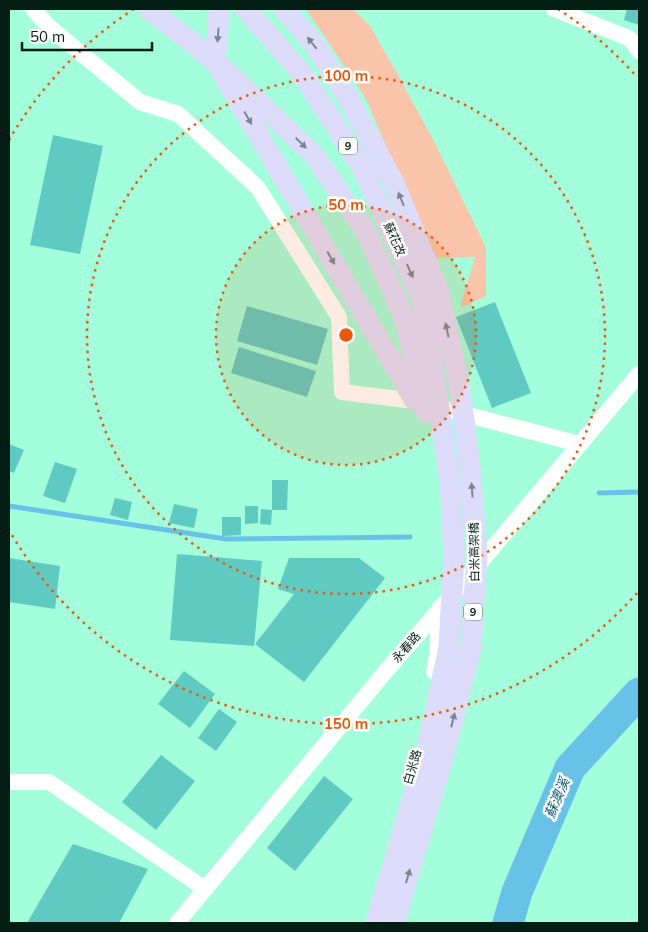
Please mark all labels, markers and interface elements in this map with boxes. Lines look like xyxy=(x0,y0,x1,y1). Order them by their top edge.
scale bar xyxy=(22,20,152,52)
text: 50 m xyxy=(30,27,65,46)
one-way arrow xyxy=(214,27,222,43)
one-way arrow xyxy=(307,37,318,50)
text: 100 m xyxy=(324,66,368,85)
one-way arrow xyxy=(244,111,253,124)
one-way arrow xyxy=(294,137,306,149)
road number: 9 xyxy=(339,138,357,154)
one-way arrow xyxy=(396,192,404,206)
text: 50 m xyxy=(328,195,364,214)
street label: 蘇花改 xyxy=(381,219,409,259)
one-way arrow xyxy=(326,251,335,264)
one-way arrow xyxy=(406,264,414,278)
one-way arrow xyxy=(443,322,451,338)
centre of rings xyxy=(337,326,355,344)
one-way arrow xyxy=(468,482,476,498)
street label: 白米高架橋 xyxy=(466,522,482,582)
road number: 9 xyxy=(464,604,482,620)
street label: 永春路 xyxy=(389,628,423,666)
one-way arrow xyxy=(449,713,457,728)
text: 150 m xyxy=(324,714,368,733)
street label: 白米路 xyxy=(400,748,424,786)
water label: 蘇澳溪 xyxy=(541,773,574,821)
one-way arrow xyxy=(405,869,413,884)

